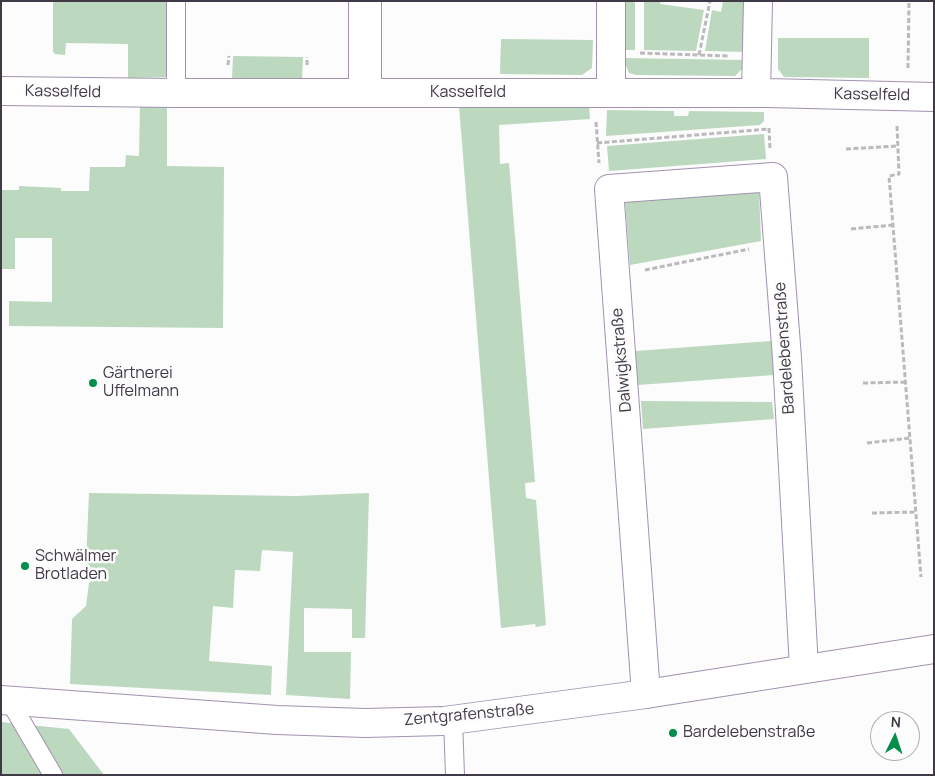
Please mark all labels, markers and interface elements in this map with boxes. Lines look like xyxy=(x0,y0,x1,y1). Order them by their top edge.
street label: Kasselfeld xyxy=(25,82,101,102)
street label: Kasselfeld xyxy=(430,83,506,103)
street label: Kasselfeld xyxy=(834,85,910,105)
street label: Bardelebenstraße xyxy=(771,281,799,415)
street label: Dalwigkstraße xyxy=(608,307,636,413)
place label: Gärtnerei Uffelmann xyxy=(103,364,179,402)
marker: Gärtnerei Uffelmann xyxy=(87,377,99,389)
place label: Schwälmer Brotladen xyxy=(35,547,116,585)
marker: Schwälmer Brotladen xyxy=(19,560,31,572)
street label: Zentgrafenstraße xyxy=(403,700,535,730)
north arrow xyxy=(870,711,920,761)
text: N xyxy=(890,712,902,731)
place label: Bardelebenstraße xyxy=(683,723,815,743)
marker: Bardelebenstraße xyxy=(667,727,679,739)

